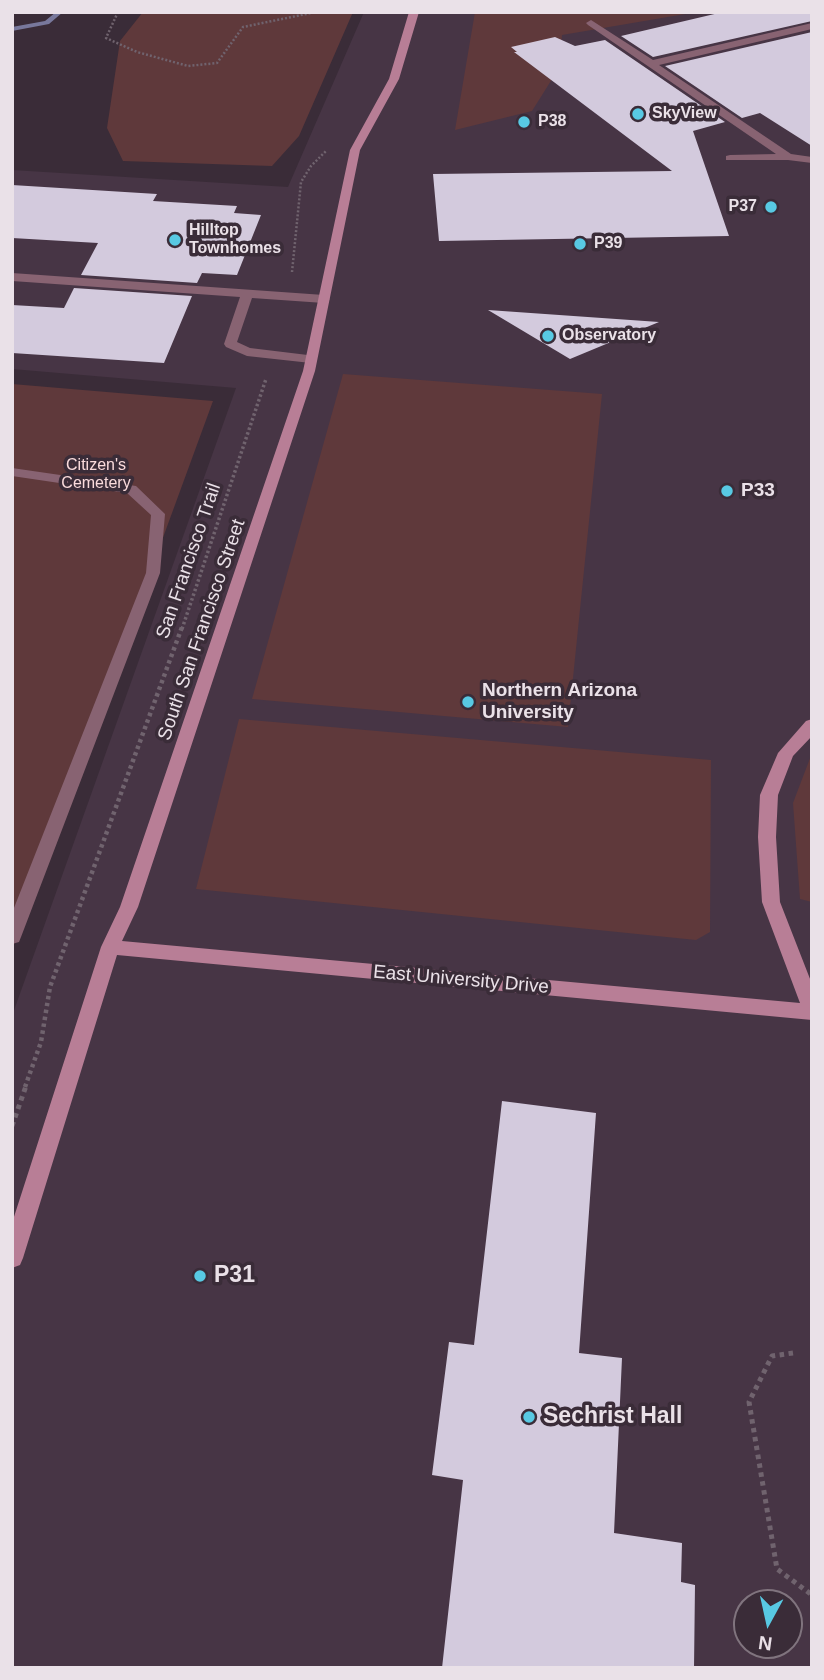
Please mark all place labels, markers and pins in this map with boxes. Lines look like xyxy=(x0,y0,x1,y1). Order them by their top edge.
place label: SkyView xyxy=(652,104,717,124)
marker: SkyView xyxy=(630,106,646,122)
place label: P38 xyxy=(538,112,566,132)
marker: P38 xyxy=(516,114,532,130)
place label: P37 xyxy=(729,197,757,217)
marker: P37 xyxy=(763,199,779,215)
place label: Hilltop Townhomes xyxy=(189,221,281,259)
marker: Hilltop Townhomes xyxy=(167,232,183,248)
place label: P39 xyxy=(594,234,622,254)
marker: P39 xyxy=(572,236,588,252)
place label: Observatory xyxy=(562,326,656,346)
marker: Observatory xyxy=(540,328,556,344)
place label: P33 xyxy=(741,480,775,502)
marker: P33 xyxy=(719,483,735,499)
place label: Northern Arizona University xyxy=(482,680,637,724)
marker: Northern Arizona University xyxy=(460,694,476,710)
place label: P31 xyxy=(214,1262,255,1290)
marker: P31 xyxy=(192,1268,208,1284)
place label: Sechrist Hall xyxy=(543,1403,682,1431)
marker: Sechrist Hall xyxy=(521,1409,537,1425)

